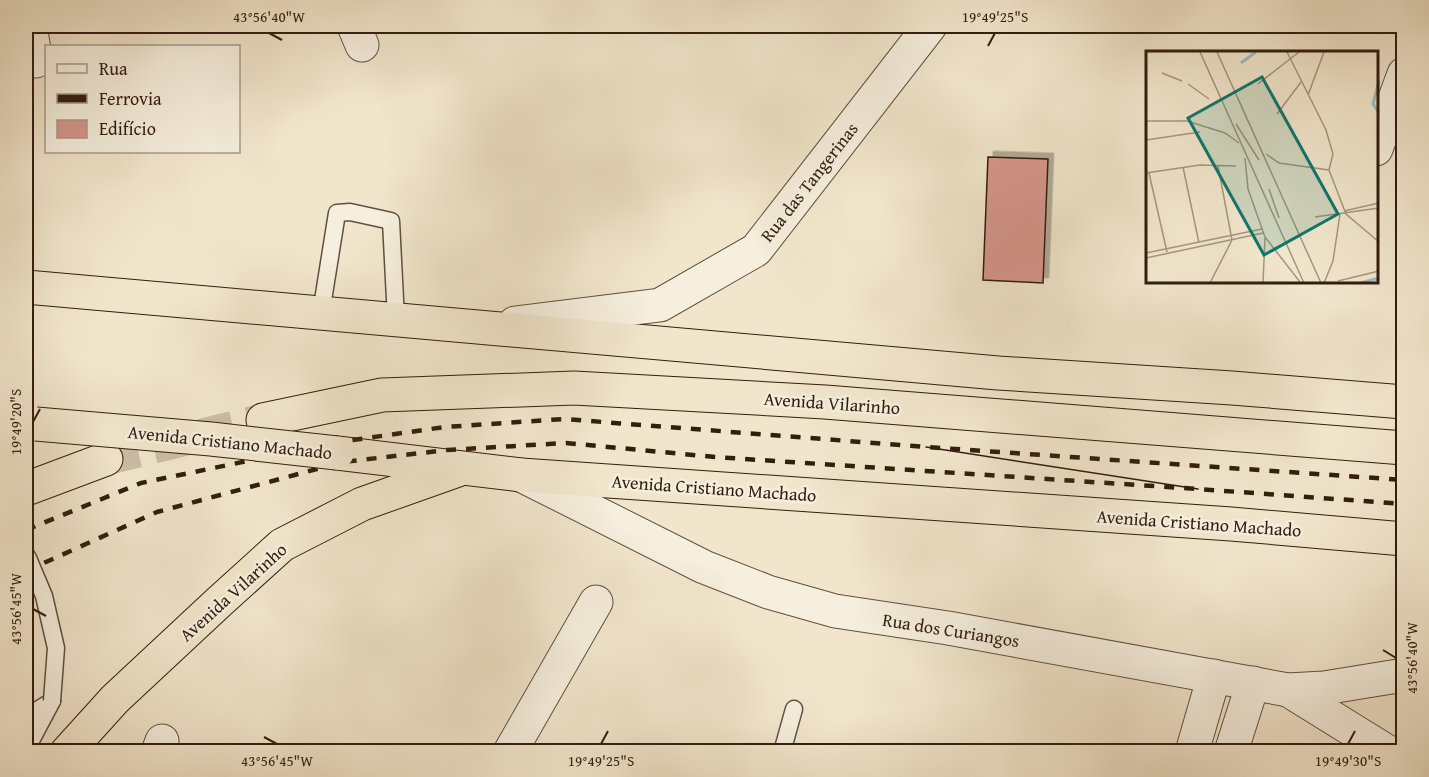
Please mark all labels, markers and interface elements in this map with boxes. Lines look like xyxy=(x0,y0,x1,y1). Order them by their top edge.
text: 43°56'40"W xyxy=(233,6,305,27)
text: 19°49'25"S xyxy=(962,6,1028,27)
legend xyxy=(45,45,240,153)
inset map xyxy=(1146,51,1378,284)
text: Rua xyxy=(99,55,128,82)
text: Ferrovia xyxy=(99,85,162,112)
text: Edifício xyxy=(99,115,156,142)
street label: Rua das Tangerinas xyxy=(754,116,864,248)
street label: Avenida Vilarinho xyxy=(763,385,901,421)
text: 19°49'20"S xyxy=(5,389,26,455)
street label: Avenida Cristiano Machado xyxy=(127,418,333,466)
street label: Avenida Cristiano Machado xyxy=(611,467,817,509)
street label: Avenida Cristiano Machado xyxy=(1096,502,1302,544)
street label: Avenida Vilarinho xyxy=(173,536,293,648)
text: 43°56'45"W xyxy=(5,573,26,645)
street label: Rua dos Curiangos xyxy=(881,606,1021,654)
text: 43°56'40"W xyxy=(1401,622,1422,694)
text: 43°56'45"W xyxy=(241,750,313,771)
text: 19°49'25"S xyxy=(568,750,634,771)
text: 19°49'30"S xyxy=(1315,750,1381,771)

